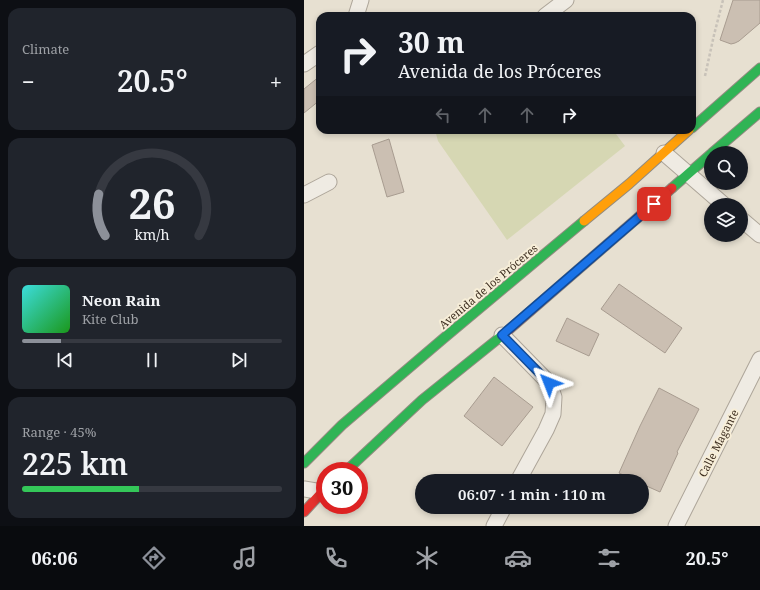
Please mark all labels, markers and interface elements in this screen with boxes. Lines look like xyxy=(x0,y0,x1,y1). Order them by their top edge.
text: 30 m xyxy=(398,23,465,61)
icon: right xyxy=(332,28,384,80)
text: Climate xyxy=(22,40,69,58)
text: Avenida de los Próceres xyxy=(398,59,601,83)
text: 20.5° xyxy=(117,60,188,101)
text: − xyxy=(22,66,35,96)
text: + xyxy=(270,66,282,96)
icon: left xyxy=(432,104,454,126)
icon: ahead xyxy=(474,104,496,126)
icon: ahead xyxy=(516,104,538,126)
icon: right xyxy=(558,104,580,126)
map controls xyxy=(704,146,748,242)
button: search xyxy=(704,146,748,190)
text: 26 xyxy=(128,175,176,231)
pin xyxy=(637,187,671,221)
icon: arrive xyxy=(643,193,665,215)
button: layers xyxy=(704,198,748,242)
text: km/h xyxy=(134,225,170,244)
street label: Avenida de los Próceres xyxy=(436,240,540,332)
text: Neon Rain xyxy=(82,290,160,310)
text: Kite Club xyxy=(82,310,138,328)
icon: previous xyxy=(54,349,76,371)
icon: pause xyxy=(141,349,163,371)
icon: next xyxy=(228,349,250,371)
position arrow xyxy=(528,362,570,404)
street label: Calle Magante xyxy=(695,407,742,479)
text: Range · 45% xyxy=(22,423,96,441)
text: 225 km xyxy=(22,443,128,484)
speed limit sign: 30 xyxy=(316,462,368,514)
text: 06:07 · 1 min · 110 m xyxy=(458,484,606,504)
icon: directions xyxy=(140,544,168,572)
icon: music xyxy=(231,544,259,572)
icon: phone xyxy=(322,544,350,572)
icon: climate xyxy=(413,544,441,572)
icon: car xyxy=(504,544,532,572)
icon: filters xyxy=(595,544,623,572)
text: 06:06 xyxy=(31,546,78,570)
text: 20.5° xyxy=(685,546,729,570)

